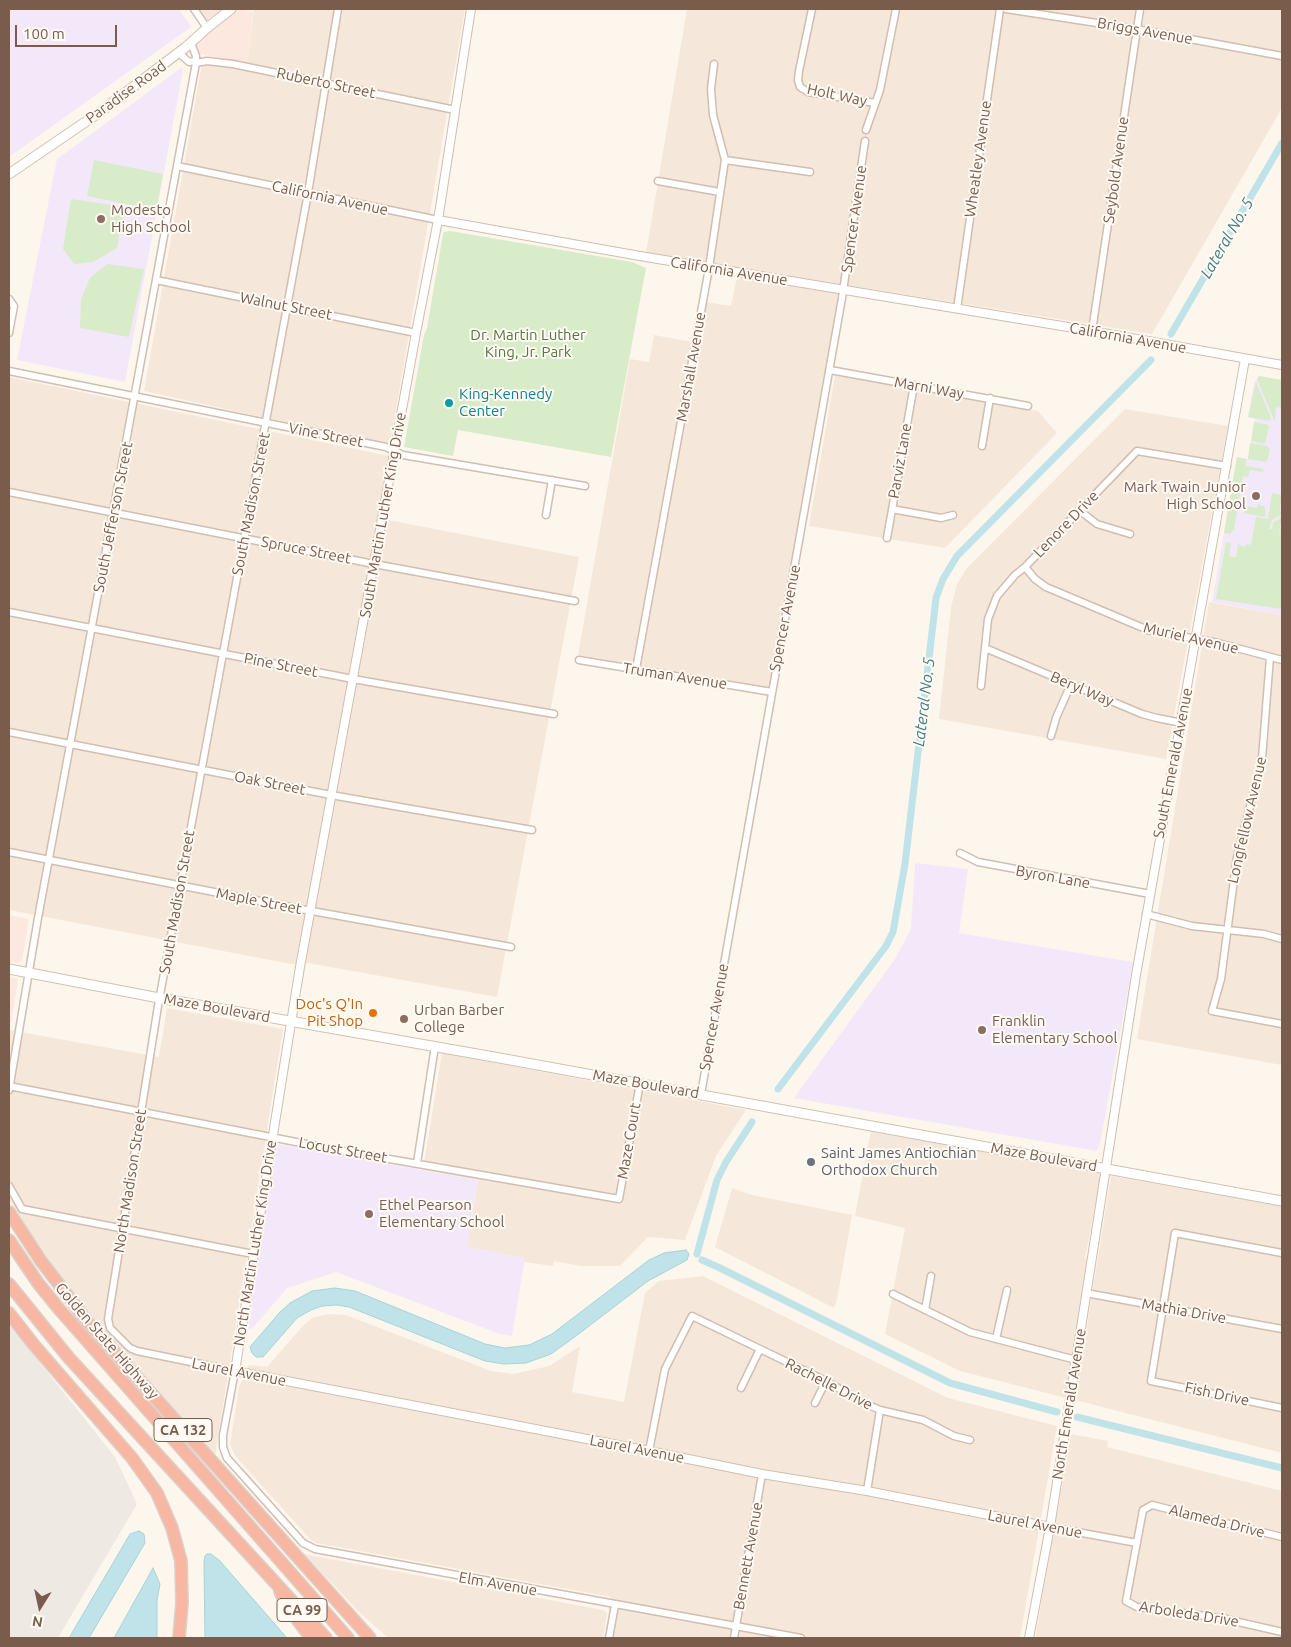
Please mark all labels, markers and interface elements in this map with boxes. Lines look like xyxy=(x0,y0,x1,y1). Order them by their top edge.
street label: Briggs Avenue xyxy=(1096,14,1194,48)
scale bar xyxy=(18,15,120,47)
text: 100 m xyxy=(23,25,65,42)
street label: Paradise Road xyxy=(82,57,170,127)
street label: Ruberto Street xyxy=(275,64,377,102)
street label: Holt Way xyxy=(805,80,869,110)
street label: Wheatley Avenue xyxy=(961,99,995,219)
street label: Seybold Avenue xyxy=(1100,115,1132,225)
street label: Spencer Avenue xyxy=(838,164,870,274)
street label: California Avenue xyxy=(270,177,390,219)
water label: Lateral No. 5 xyxy=(1196,194,1258,282)
place label: Modesto High School xyxy=(111,201,191,236)
marker: Modesto High School xyxy=(95,213,107,225)
street label: California Avenue xyxy=(669,253,789,289)
street label: Walnut Street xyxy=(238,288,334,324)
street label: Marshall Avenue xyxy=(672,311,710,423)
street label: California Avenue xyxy=(1068,319,1188,357)
park label: Dr. Martin Luther King, Jr. Park xyxy=(470,326,586,361)
street label: Marni Way xyxy=(893,373,965,403)
place label: King-Kennedy Center xyxy=(459,385,552,420)
marker: King-Kennedy Center xyxy=(443,397,455,409)
street label: South Martin Luther King Drive xyxy=(356,411,410,619)
street label: Vine Street xyxy=(287,419,365,451)
street label: Parviz Lane xyxy=(885,422,915,500)
street label: South Madison Street xyxy=(228,431,274,577)
street label: South Jefferson Street xyxy=(90,440,136,594)
place label: Mark Twain Junior High School xyxy=(1124,478,1246,513)
street label: Lenore Drive xyxy=(1030,487,1102,561)
marker: Mark Twain Junior High School xyxy=(1250,490,1262,502)
street label: Spruce Street xyxy=(259,532,353,568)
street label: Spencer Avenue xyxy=(766,563,804,673)
street label: Muriel Avenue xyxy=(1142,618,1240,658)
street label: Pine Street xyxy=(243,649,319,681)
water label: Lateral No. 5 xyxy=(909,656,939,748)
street label: Truman Avenue xyxy=(622,659,728,693)
street label: Beryl Way xyxy=(1048,668,1116,710)
street label: South Emerald Avenue xyxy=(1150,686,1196,840)
street label: Longfellow Avenue xyxy=(1224,755,1270,885)
street label: Oak Street xyxy=(233,767,307,799)
street label: South Madison Street xyxy=(156,829,198,975)
street label: Byron Lane xyxy=(1014,862,1092,892)
street label: Maple Street xyxy=(215,884,303,918)
street label: Spencer Avenue xyxy=(696,962,732,1072)
street label: Maze Boulevard xyxy=(162,990,272,1026)
place label: Doc's Q'In Pit Shop xyxy=(296,995,363,1030)
place label: Urban Barber College xyxy=(414,1001,504,1036)
marker: Doc's Q'In Pit Shop xyxy=(367,1007,379,1019)
place label: Franklin Elementary School xyxy=(992,1012,1118,1047)
marker: Urban Barber College xyxy=(398,1013,410,1025)
marker: Franklin Elementary School xyxy=(976,1024,988,1036)
street label: Maze Boulevard xyxy=(591,1066,701,1102)
street label: Maze Court xyxy=(613,1101,645,1181)
street label: North Madison Street xyxy=(110,1108,150,1254)
street label: Locust Street xyxy=(297,1133,389,1167)
street label: North Martin Luther King Drive xyxy=(230,1139,280,1347)
street label: Maze Boulevard xyxy=(989,1139,1099,1175)
place label: Saint James Antiochian Orthodox Church xyxy=(821,1144,976,1179)
marker: Saint James Antiochian Orthodox Church xyxy=(805,1156,817,1168)
place label: Ethel Pearson Elementary School xyxy=(379,1196,505,1231)
marker: Ethel Pearson Elementary School xyxy=(363,1208,375,1220)
street label: Golden State Highway xyxy=(51,1279,163,1403)
street label: Mathia Drive xyxy=(1140,1295,1228,1327)
street label: North Emerald Avenue xyxy=(1048,1327,1090,1481)
street label: Laurel Avenue xyxy=(190,1354,288,1390)
street label: Rachelle Drive xyxy=(782,1354,876,1414)
street label: Fish Drive xyxy=(1183,1378,1251,1410)
road number: CA 132 xyxy=(154,1418,212,1442)
street label: Laurel Avenue xyxy=(588,1431,686,1467)
street label: Alameda Drive xyxy=(1167,1500,1267,1542)
street label: Bennett Avenue xyxy=(730,1501,766,1611)
street label: Laurel Avenue xyxy=(986,1506,1084,1542)
street label: Elm Avenue xyxy=(457,1568,539,1600)
north arrow xyxy=(15,1582,65,1632)
street label: Arboleda Drive xyxy=(1138,1597,1240,1631)
road number: CA 99 xyxy=(277,1598,327,1622)
text: N xyxy=(31,1613,44,1631)

